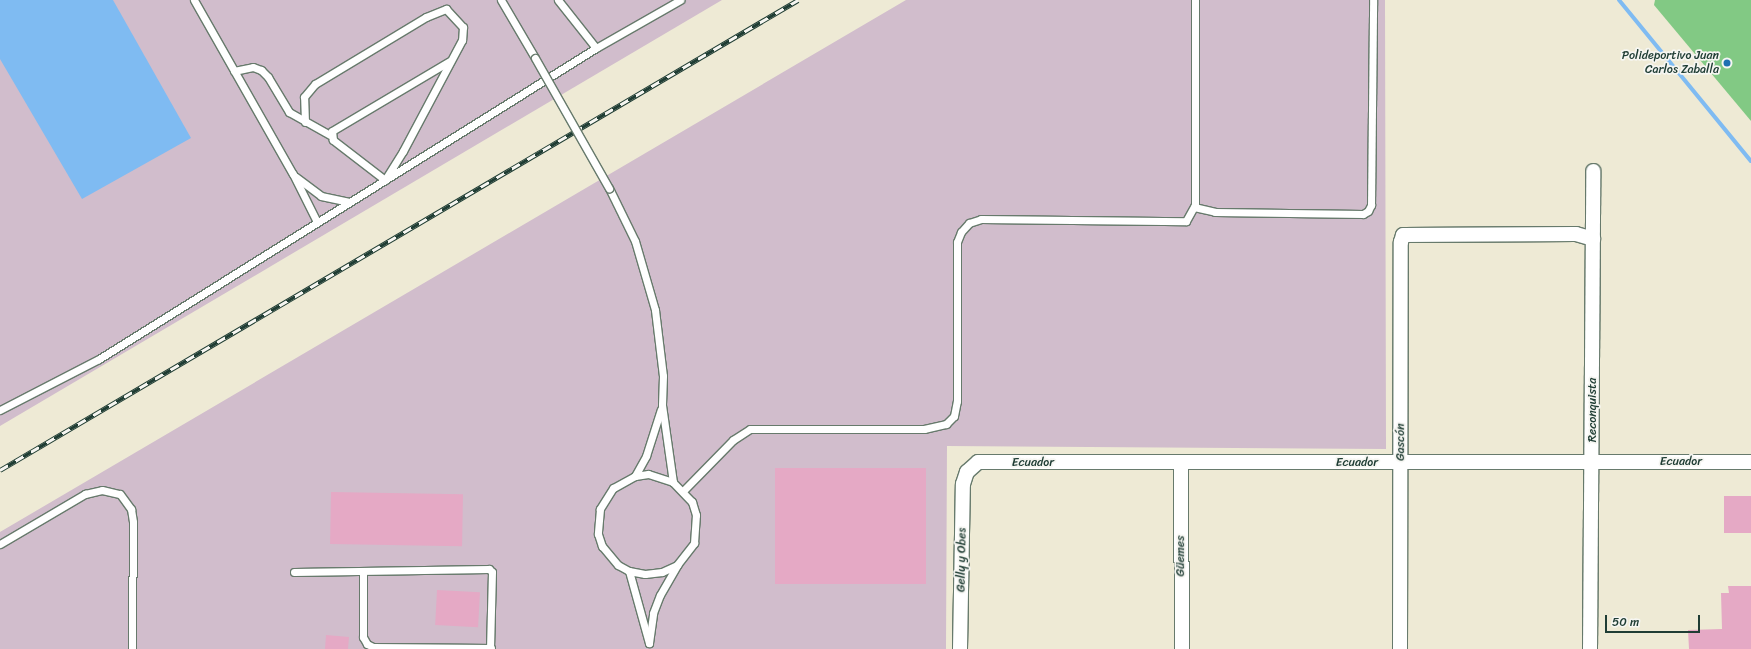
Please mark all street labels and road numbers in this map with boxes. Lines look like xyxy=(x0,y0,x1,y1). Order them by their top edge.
street label: Reconquista xyxy=(1586,378,1600,442)
street label: Gascón xyxy=(1394,423,1408,461)
street label: Ecuador xyxy=(1660,455,1702,469)
street label: Ecuador xyxy=(1012,456,1054,470)
street label: Ecuador xyxy=(1336,456,1378,470)
street label: Gelly y Obes xyxy=(954,527,970,593)
street label: Güemes xyxy=(1174,536,1188,576)

